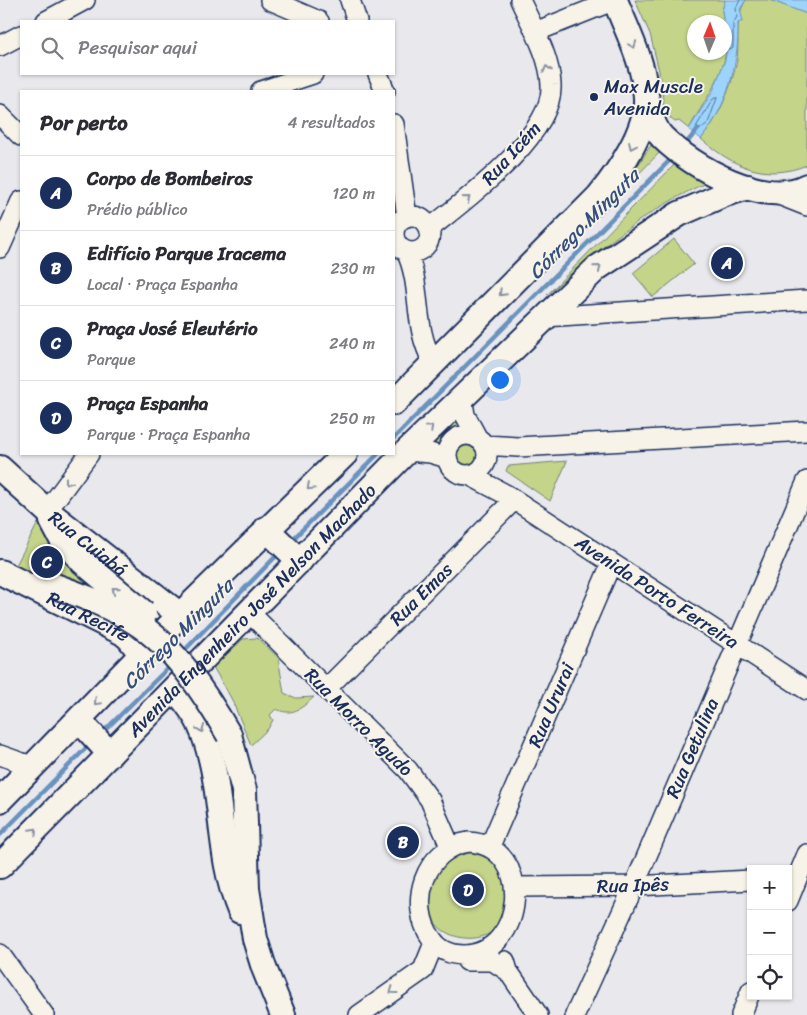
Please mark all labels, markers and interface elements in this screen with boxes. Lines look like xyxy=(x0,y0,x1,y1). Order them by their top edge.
north arrow xyxy=(687,15,732,60)
search box xyxy=(20,20,395,75)
text: Pesquisar aqui xyxy=(78,31,197,64)
icon: search xyxy=(38,34,66,62)
one-way arrow xyxy=(627,41,637,49)
one-way arrow xyxy=(542,64,553,73)
place label: Max Muscle Avenida xyxy=(603,70,703,125)
marker: Max Muscle Avenida xyxy=(588,91,600,103)
text: Por perto xyxy=(40,104,128,142)
text: 4 resultados xyxy=(287,108,375,137)
street label: Rua Icém xyxy=(473,113,549,193)
one-way arrow xyxy=(628,141,639,150)
water label: Córrego Minguta xyxy=(520,158,650,288)
text: Corpo de Bombeiros xyxy=(87,162,253,195)
text: A xyxy=(51,179,61,208)
text: 120 m xyxy=(332,179,375,208)
text: Prédio público xyxy=(87,195,188,224)
one-way arrow xyxy=(461,196,470,204)
text: Edifício Parque Iracema xyxy=(87,237,286,270)
pin: A xyxy=(711,244,743,282)
text: B xyxy=(51,254,61,283)
text: 230 m xyxy=(330,254,375,283)
one-way arrow xyxy=(593,264,602,273)
text: Local · Praça Espanha xyxy=(87,270,238,299)
one-way arrow xyxy=(499,287,508,296)
text: Praça José Eleutério xyxy=(87,312,258,345)
text: C xyxy=(51,329,61,358)
text: 240 m xyxy=(329,329,375,358)
text: Parque xyxy=(87,345,135,374)
your location xyxy=(487,367,513,393)
text: Praça Espanha xyxy=(87,387,208,420)
text: D xyxy=(51,404,61,433)
text: 250 m xyxy=(329,404,375,433)
text: Parque · Praça Espanha xyxy=(87,420,250,449)
one-way arrow xyxy=(424,425,433,434)
street label: Avenida Engenheiro José Nelson Machado xyxy=(118,475,384,745)
one-way arrow xyxy=(65,476,74,486)
one-way arrow xyxy=(307,481,316,490)
street label: Rua Cuiabá xyxy=(45,505,133,581)
street label: Avenida Porto Ferreira xyxy=(567,526,746,658)
pin: C xyxy=(31,543,63,581)
street label: Rua Emas xyxy=(381,554,461,634)
water label: Córrego Minguta xyxy=(114,568,244,698)
street label: Rua Recife xyxy=(41,581,139,650)
one-way arrow xyxy=(112,587,121,596)
street label: Rua Ururai xyxy=(518,657,584,753)
street label: Rua Morro Agudo xyxy=(297,660,421,784)
street label: Rua Getulina xyxy=(656,692,728,803)
one-way arrow xyxy=(94,696,103,705)
one-way arrow xyxy=(195,724,206,733)
pin: B xyxy=(387,823,419,861)
one-way arrow xyxy=(28,828,37,837)
map controls xyxy=(747,865,792,1000)
button: + xyxy=(747,865,792,910)
street label: Rua Ipês xyxy=(596,867,670,903)
pin: D xyxy=(452,871,484,909)
button: − xyxy=(747,910,792,955)
button: locate xyxy=(747,955,792,1000)
one-way arrow xyxy=(389,985,399,994)

